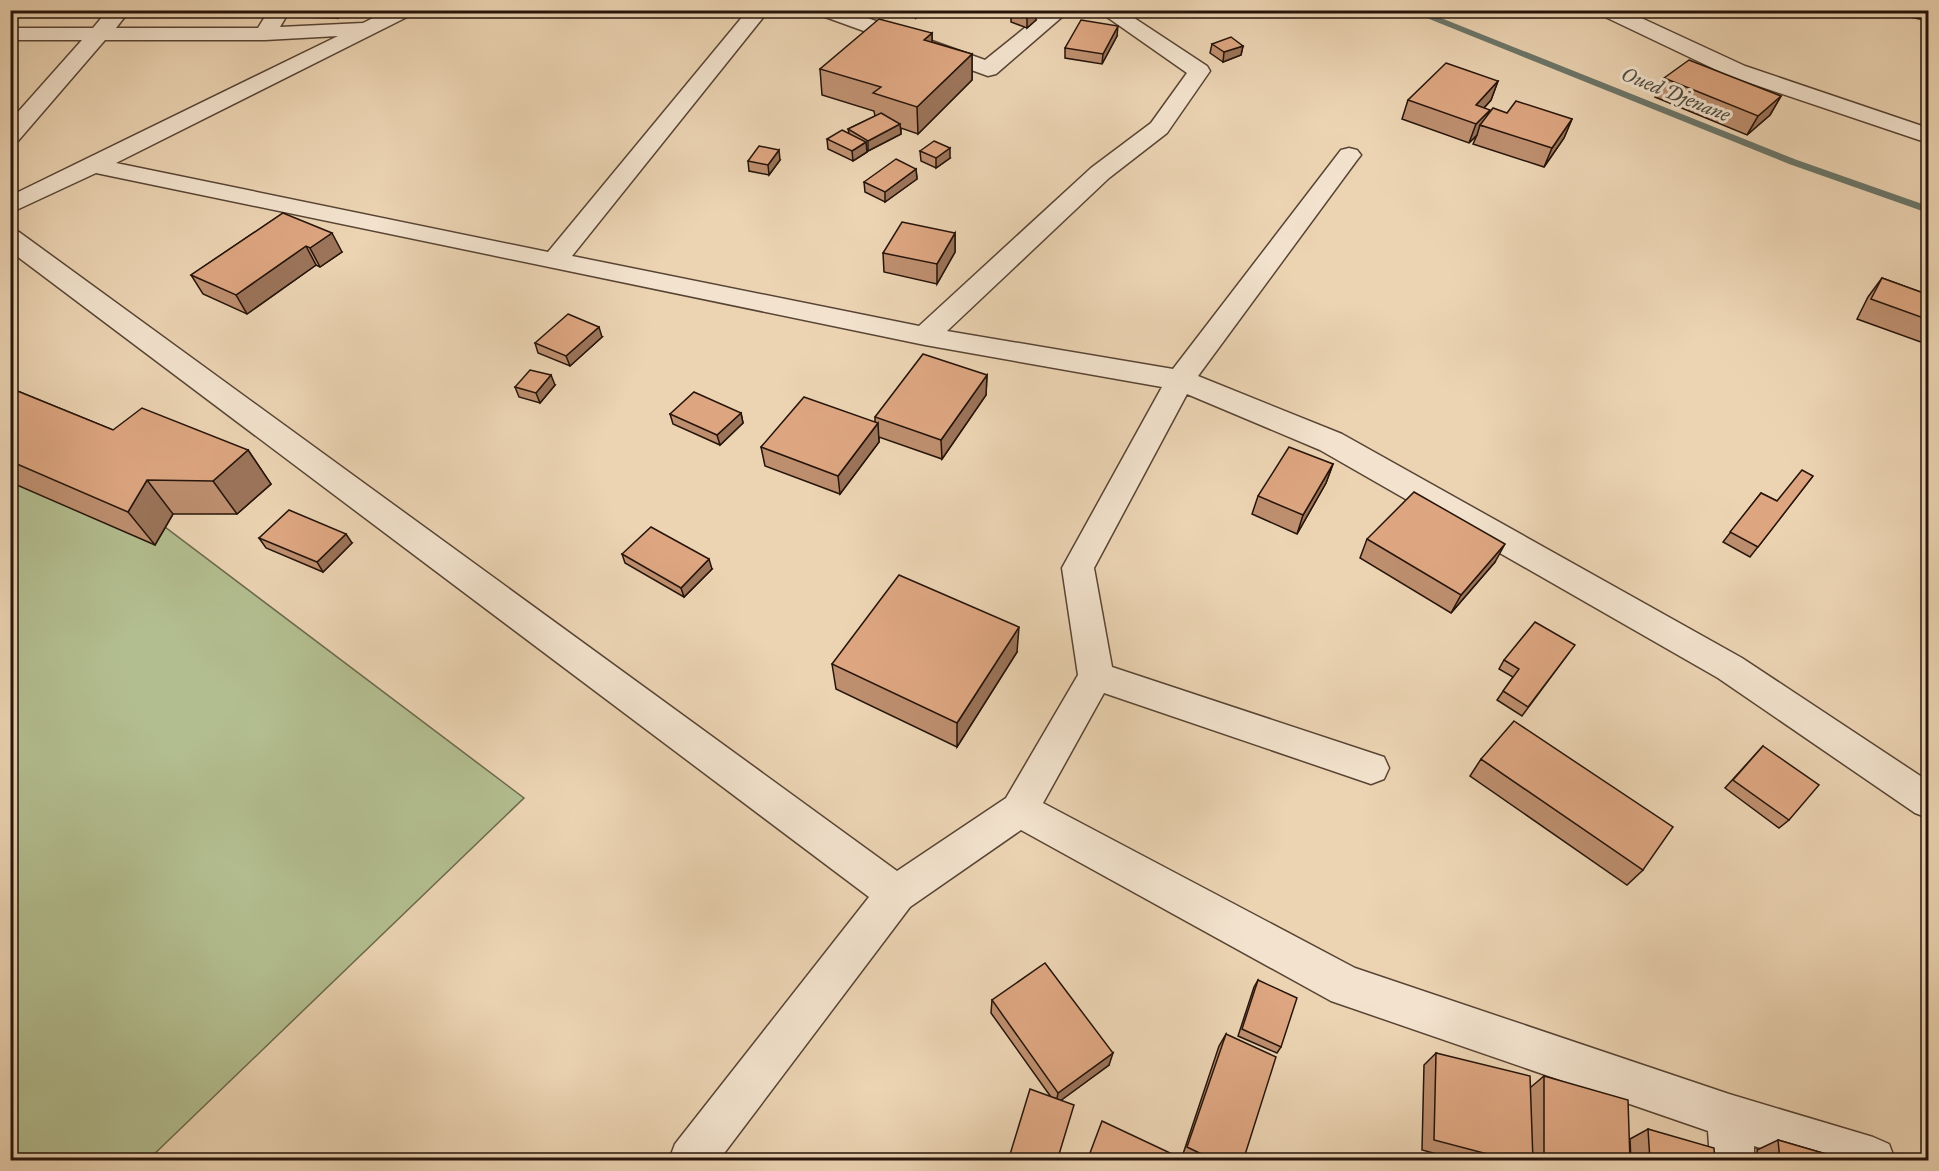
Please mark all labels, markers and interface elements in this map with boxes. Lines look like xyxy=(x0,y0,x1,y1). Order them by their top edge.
water label: Oued Djenane xyxy=(1618,61,1734,127)

